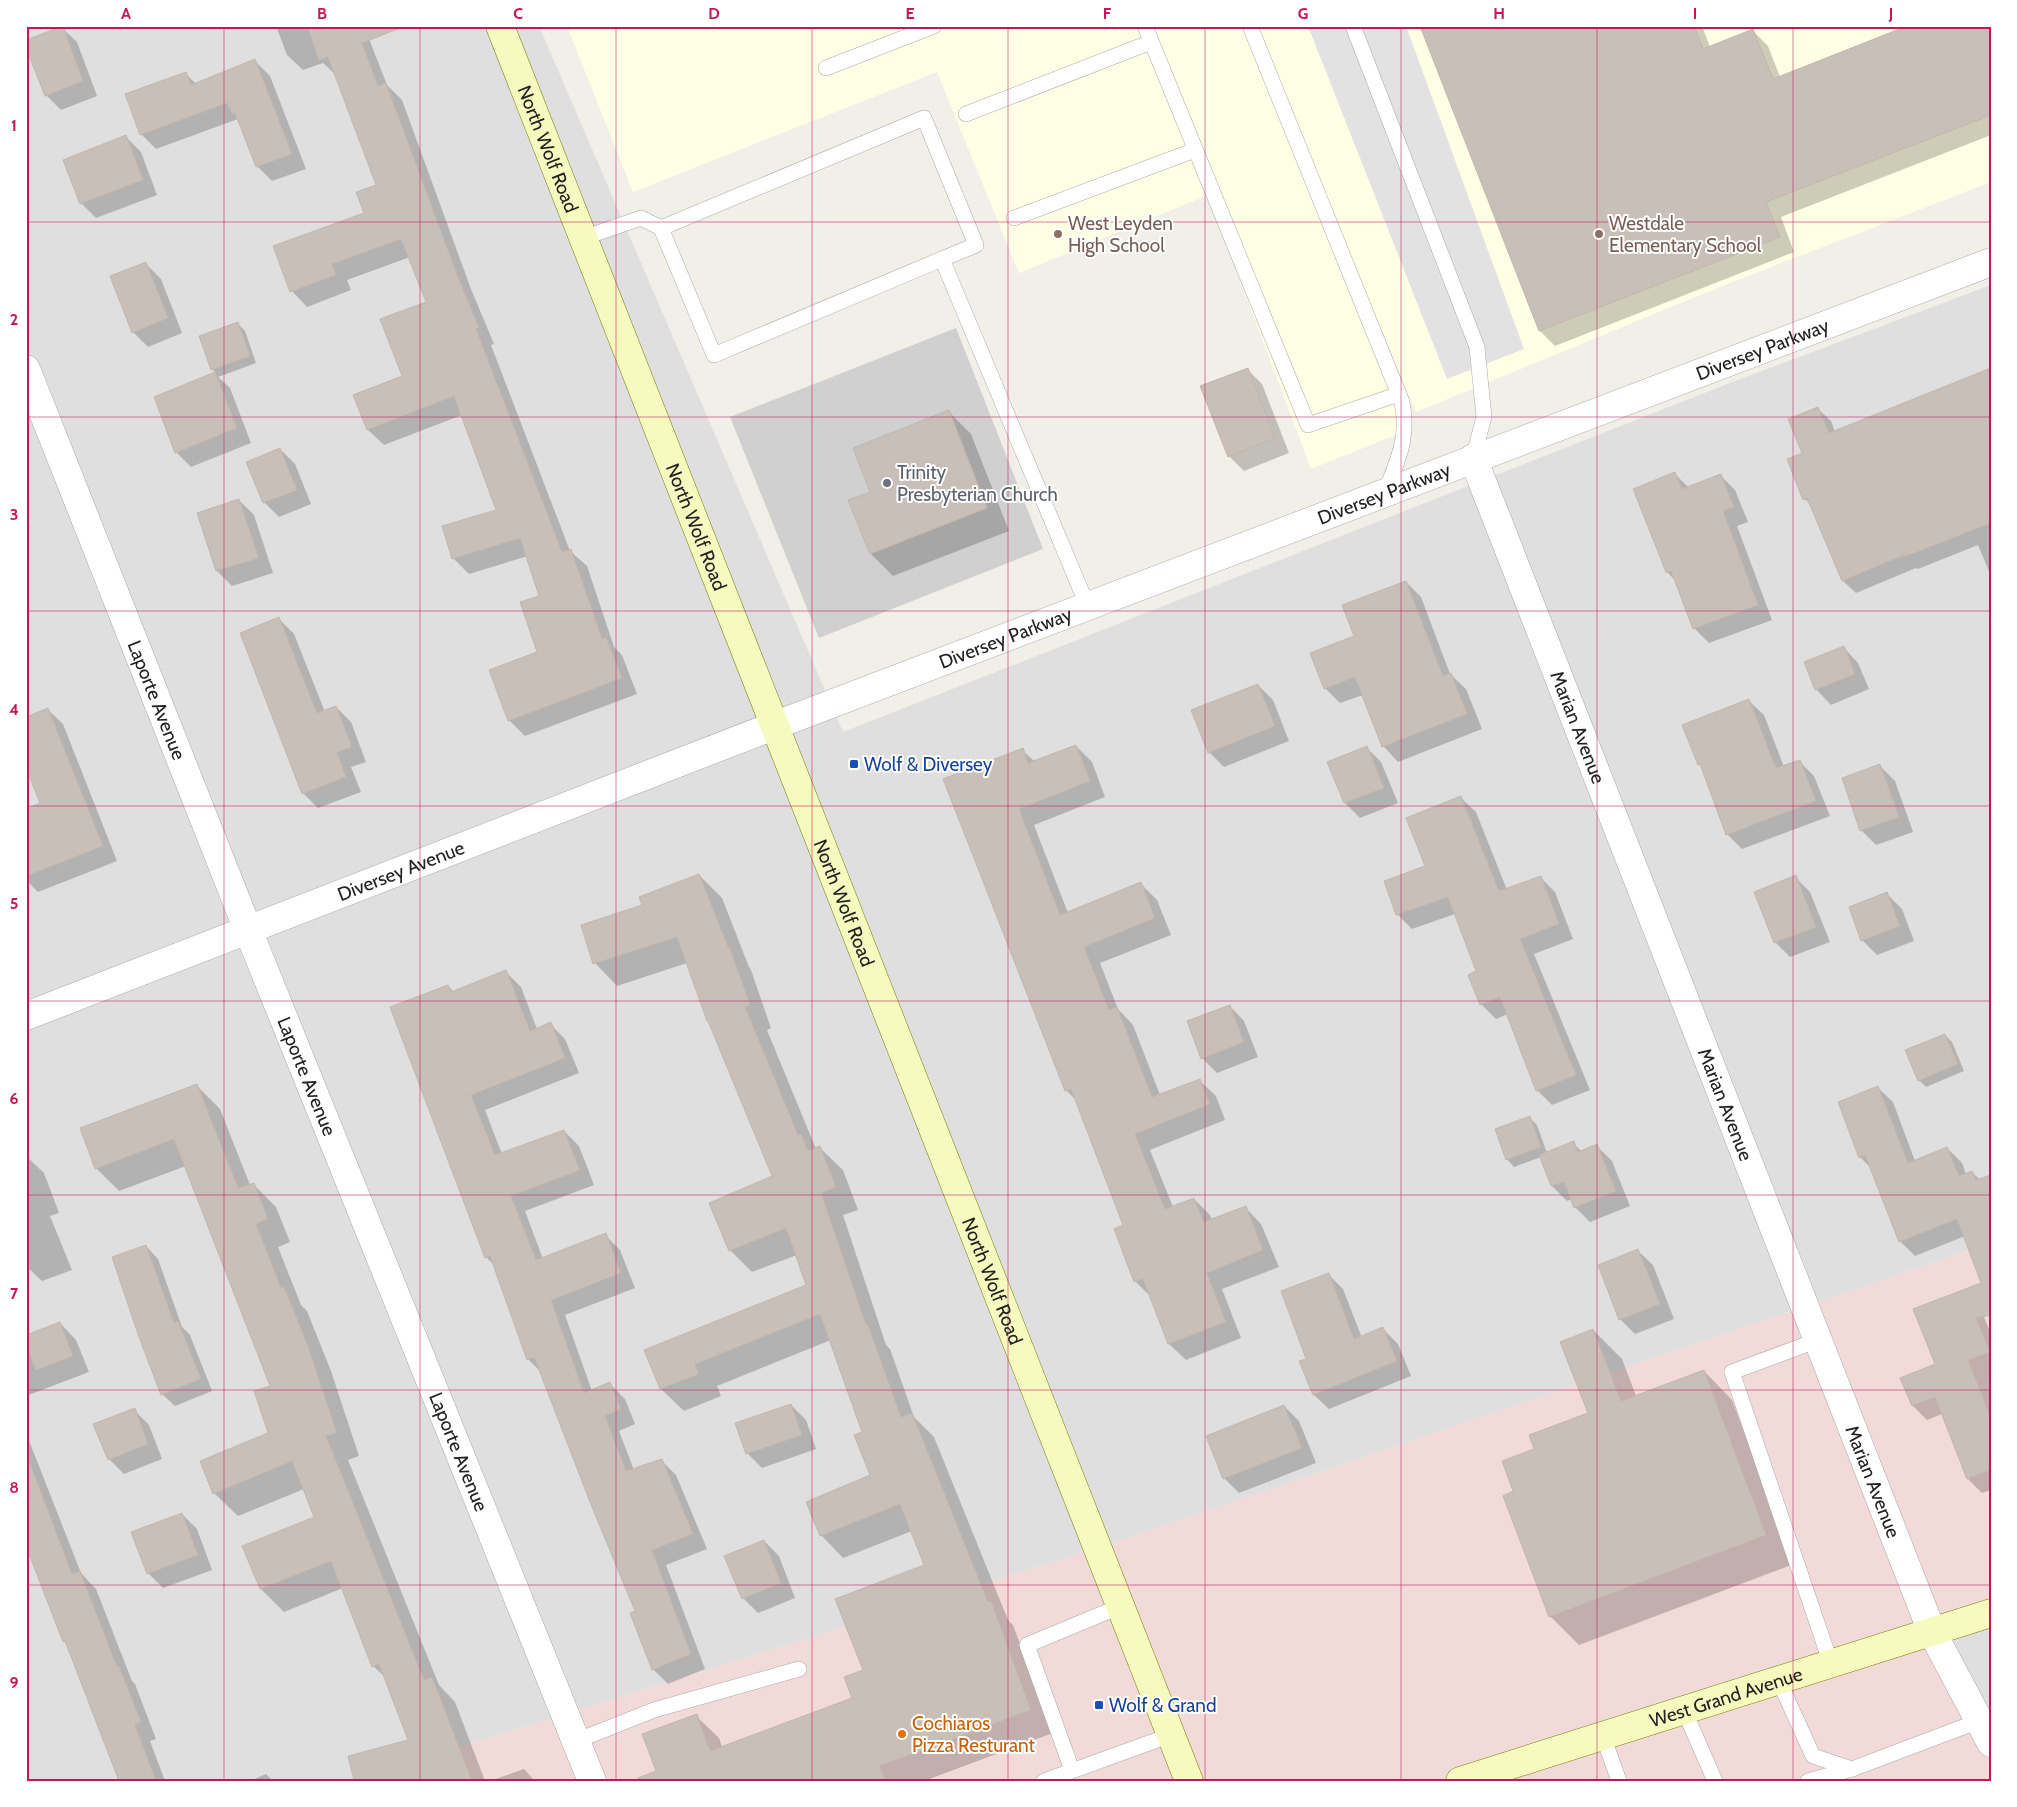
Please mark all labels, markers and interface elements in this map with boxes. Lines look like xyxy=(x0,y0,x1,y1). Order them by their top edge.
text: A xyxy=(121,4,131,23)
text: B xyxy=(317,4,327,23)
text: C xyxy=(513,4,523,23)
text: D xyxy=(708,4,720,23)
text: E xyxy=(905,4,915,23)
text: F xyxy=(1103,4,1112,23)
text: G xyxy=(1298,4,1308,23)
text: H xyxy=(1493,4,1505,23)
text: I xyxy=(1693,4,1697,23)
text: J xyxy=(1888,4,1893,23)
street label: North Wolf Road xyxy=(512,82,583,216)
text: 1 xyxy=(11,116,17,135)
place label: West Leyden High School xyxy=(1068,212,1173,257)
place label: Westdale Elementary School xyxy=(1609,212,1762,257)
marker: West Leyden High School xyxy=(1052,228,1064,240)
marker: Westdale Elementary School xyxy=(1593,228,1605,240)
text: 2 xyxy=(10,310,18,329)
street label: Diversey Parkway xyxy=(1693,314,1833,385)
street label: Diversey Parkway xyxy=(1314,458,1454,530)
street label: North Wolf Road xyxy=(661,460,731,594)
place label: Trinity Presbyterian Church xyxy=(897,461,1058,506)
marker: Trinity Presbyterian Church xyxy=(881,477,893,489)
text: 3 xyxy=(10,505,18,524)
street label: Diversey Parkway xyxy=(936,602,1076,674)
street label: Laporte Avenue xyxy=(123,637,191,763)
street label: Marian Avenue xyxy=(1545,668,1610,787)
text: 4 xyxy=(9,700,19,719)
place label: Wolf & Diversey xyxy=(864,753,993,776)
marker: Wolf & Diversey xyxy=(848,758,860,770)
street label: Diversey Avenue xyxy=(334,836,468,906)
street label: North Wolf Road xyxy=(808,836,879,970)
text: 5 xyxy=(10,894,18,913)
street label: Laporte Avenue xyxy=(272,1013,341,1139)
street label: Marian Avenue xyxy=(1693,1045,1758,1164)
text: 6 xyxy=(10,1089,19,1108)
street label: North Wolf Road xyxy=(957,1214,1027,1348)
text: 7 xyxy=(10,1284,19,1303)
street label: Laporte Avenue xyxy=(424,1389,493,1515)
street label: Marian Avenue xyxy=(1840,1422,1905,1542)
text: 8 xyxy=(9,1478,19,1497)
street label: West Grand Avenue xyxy=(1647,1662,1806,1732)
text: 9 xyxy=(10,1673,19,1692)
place label: Wolf & Grand xyxy=(1109,1694,1216,1717)
marker: Wolf & Grand xyxy=(1093,1699,1105,1711)
place label: Cochiaros Pizza Resturant xyxy=(912,1712,1036,1757)
marker: Cochiaros Pizza Resturant xyxy=(896,1728,908,1740)

